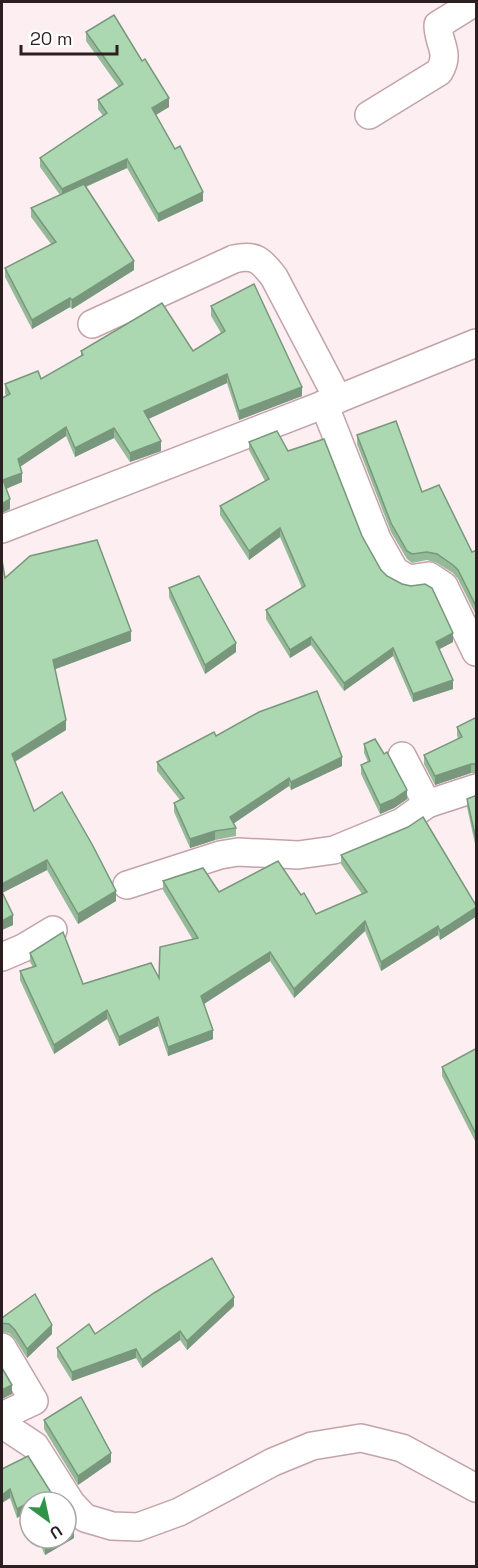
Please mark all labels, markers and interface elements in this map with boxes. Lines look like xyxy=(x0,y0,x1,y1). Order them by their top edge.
scale bar xyxy=(21,18,117,56)
text: 20 m xyxy=(30,27,73,50)
north arrow xyxy=(18,1490,78,1550)
text: U xyxy=(46,1520,66,1544)

